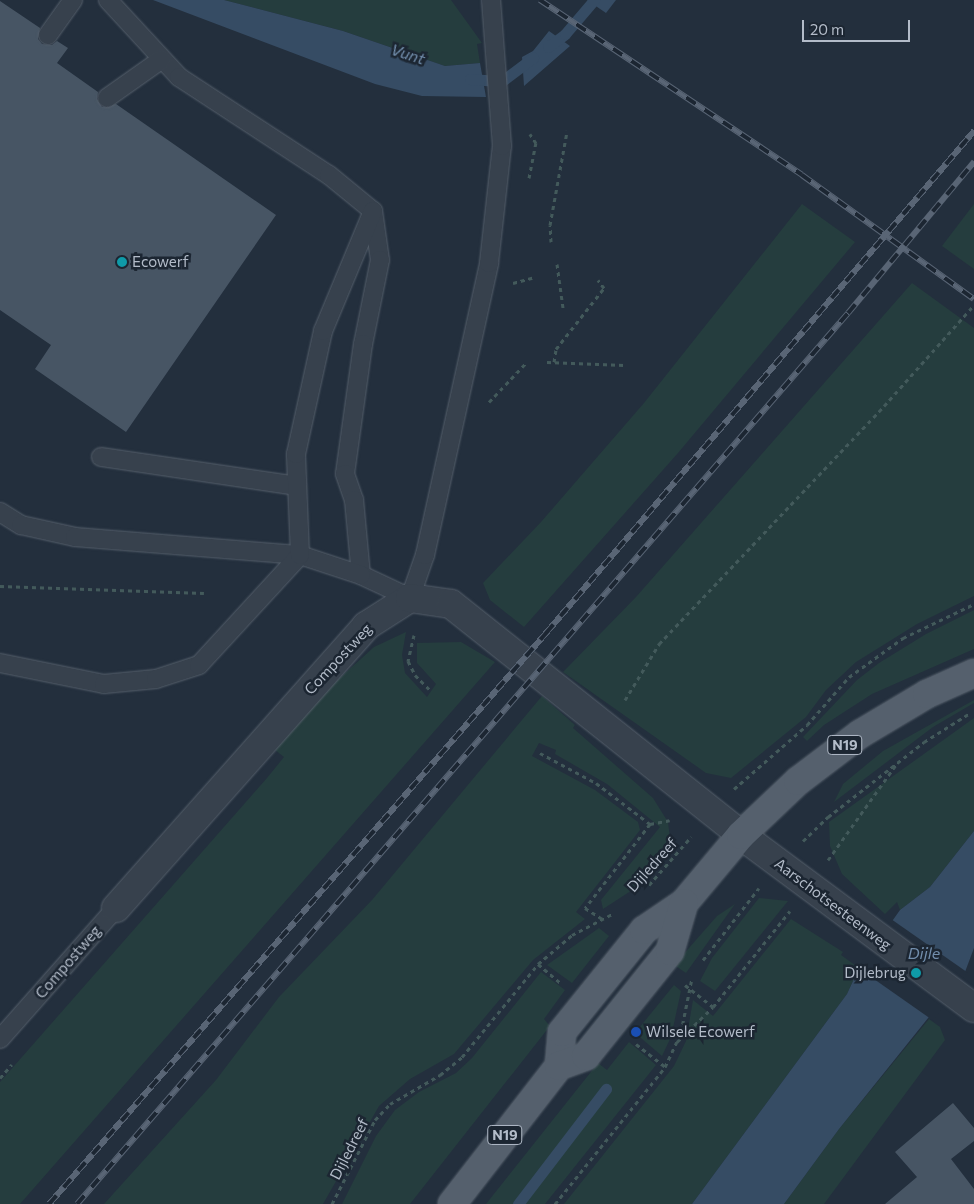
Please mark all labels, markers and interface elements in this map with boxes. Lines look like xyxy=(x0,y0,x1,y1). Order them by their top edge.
scale bar xyxy=(804,10,912,42)
text: 20 m xyxy=(810,20,844,38)
water label: Vunt xyxy=(388,39,428,69)
place label: Ecowerf xyxy=(132,253,189,271)
marker: Ecowerf xyxy=(116,256,128,268)
street label: Compostweg xyxy=(300,620,376,698)
road number: N19 xyxy=(826,734,864,756)
street label: Dijledreef xyxy=(623,834,681,896)
street label: Aarschotsesteenweg xyxy=(771,854,895,954)
street label: Compostweg xyxy=(31,922,105,1002)
water label: Dijle xyxy=(908,943,940,963)
place label: Dijlebrug xyxy=(844,964,906,982)
marker: Dijlebrug xyxy=(910,967,922,979)
place label: Wilsele Ecowerf xyxy=(646,1023,755,1041)
marker: Wilsele Ecowerf xyxy=(630,1026,642,1038)
street label: Dijledreef xyxy=(326,1115,372,1183)
road number: N19 xyxy=(486,1124,524,1146)

